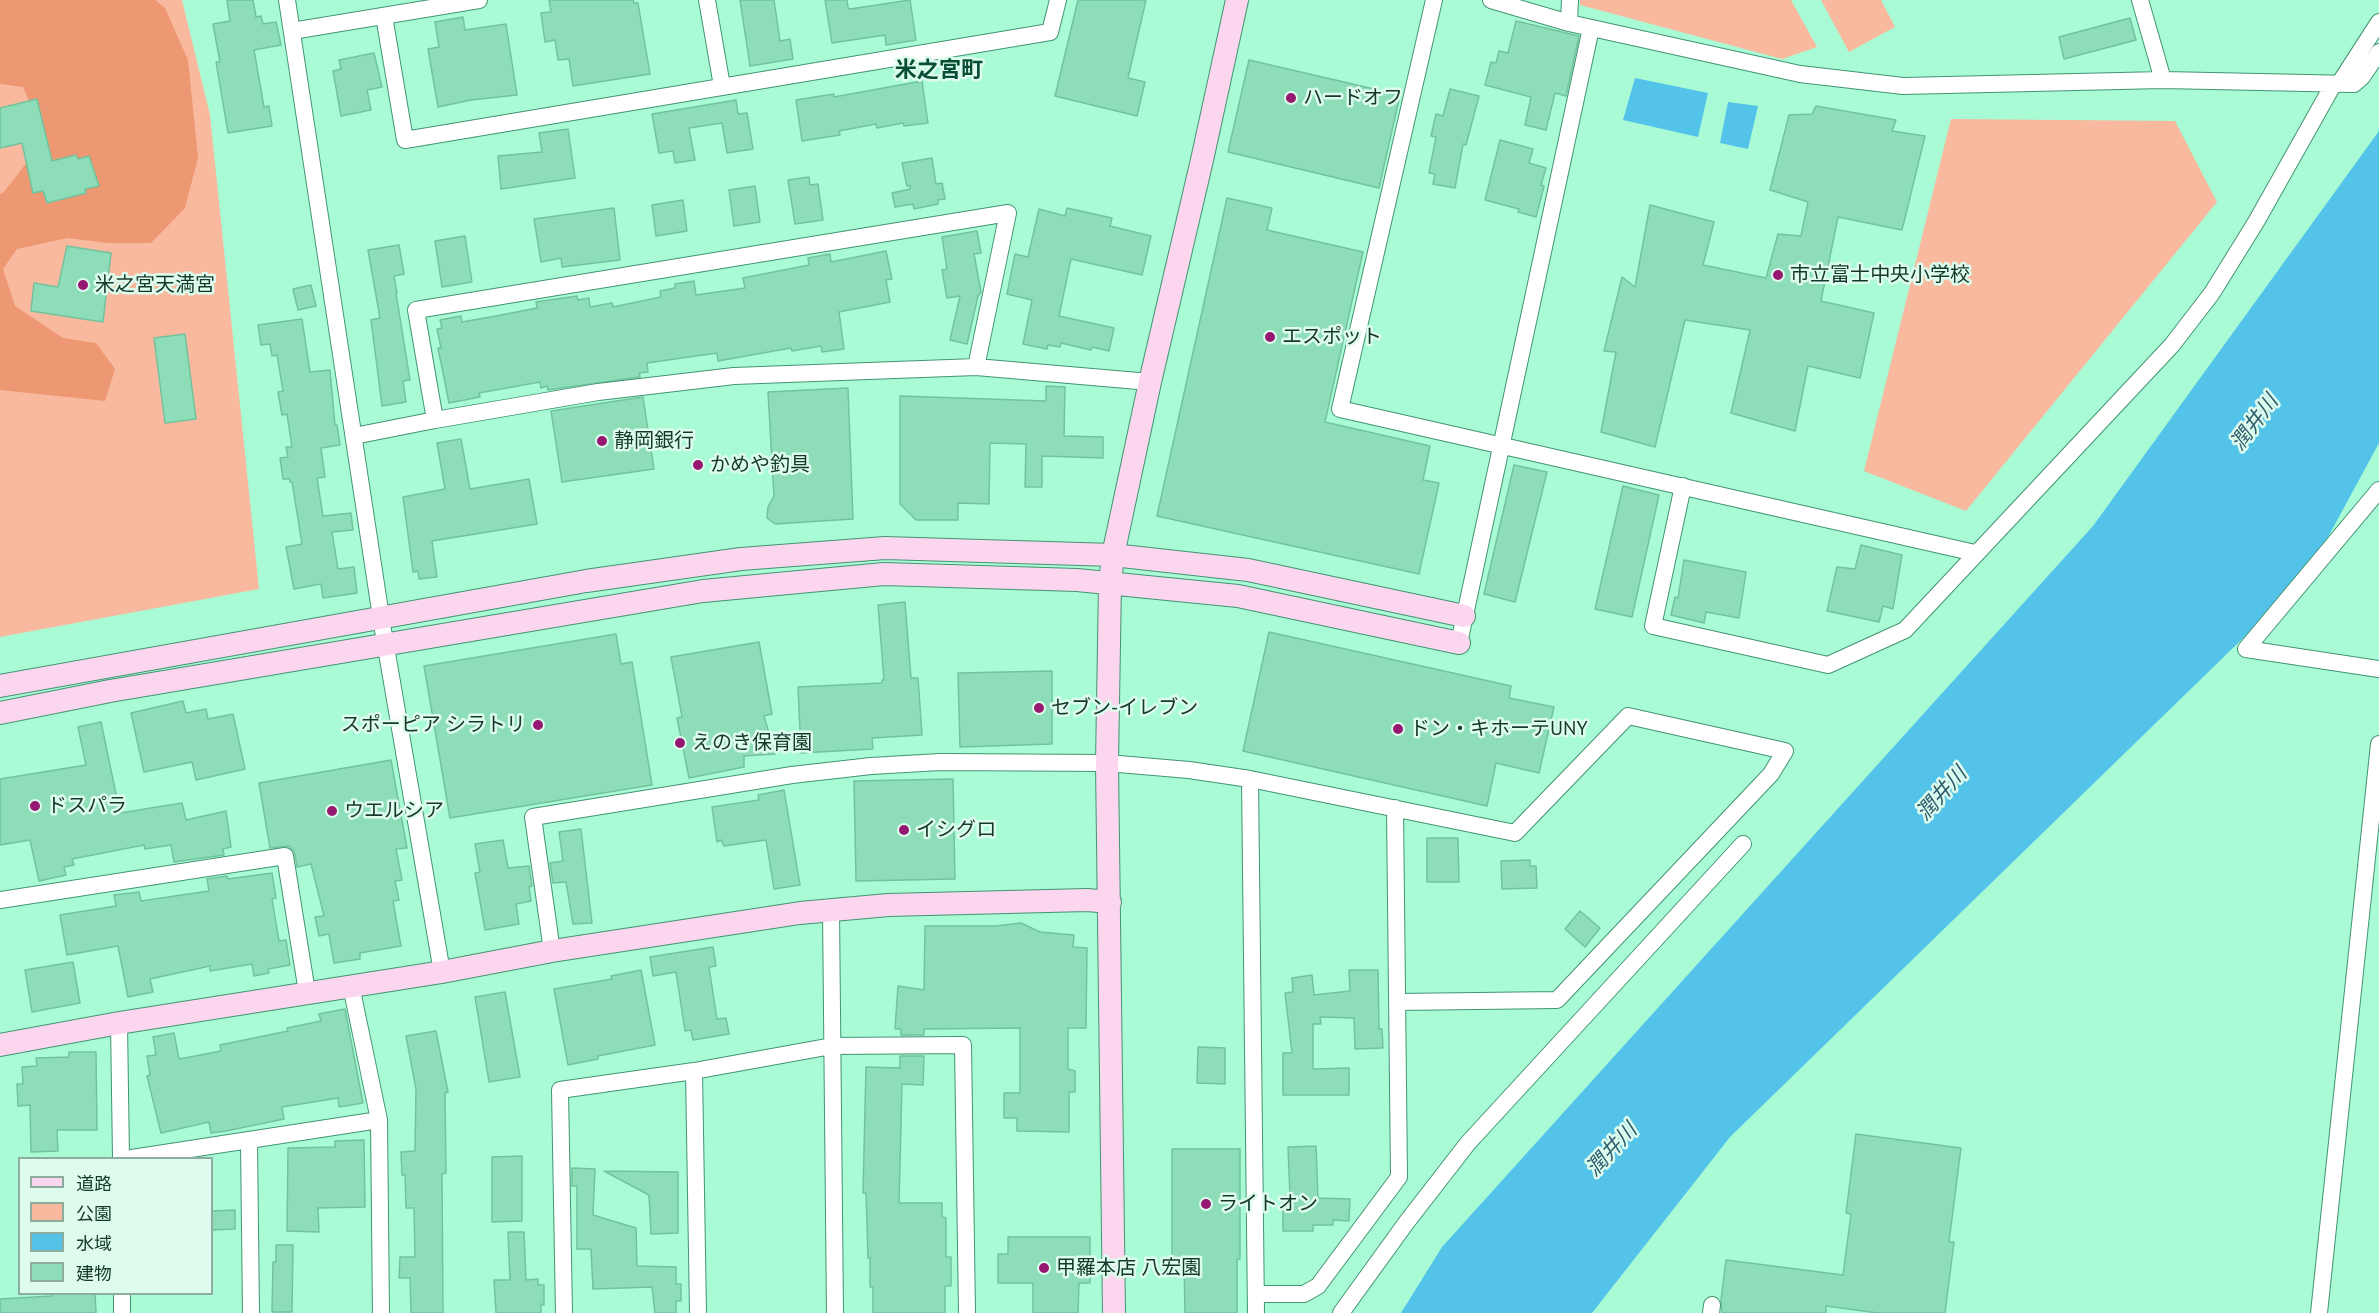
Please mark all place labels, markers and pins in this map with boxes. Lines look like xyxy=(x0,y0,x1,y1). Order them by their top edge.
place label: ハードオフ xyxy=(1303,86,1403,110)
marker: ハードオフ xyxy=(1284,91,1298,105)
place label: 市立富士中央小学校 xyxy=(1790,263,1970,287)
marker: 市立富士中央小学校 xyxy=(1771,268,1785,282)
place label: 米之宮天満宮 xyxy=(95,273,215,297)
marker: 米之宮天満宮 xyxy=(76,278,90,292)
place label: エスポット xyxy=(1282,325,1382,349)
marker: エスポット xyxy=(1263,330,1277,344)
place label: 静岡銀行 xyxy=(614,429,694,453)
marker: 静岡銀行 xyxy=(595,434,609,448)
place label: かめや釣具 xyxy=(710,453,810,477)
marker: かめや釣具 xyxy=(691,458,705,472)
place label: セブン-イレブン xyxy=(1051,696,1198,720)
marker: セブン-イレブン xyxy=(1032,701,1046,715)
place label: スポーピア シラトリ xyxy=(341,713,526,737)
place label: ドン・キホーテUNY xyxy=(1410,717,1588,741)
marker: スポーピア シラトリ xyxy=(531,718,545,732)
marker: ドン・キホーテUNY xyxy=(1391,722,1405,736)
place label: えのき保育園 xyxy=(692,731,812,755)
marker: えのき保育園 xyxy=(673,736,687,750)
place label: ドスパラ xyxy=(47,794,127,818)
marker: ドスパラ xyxy=(28,799,42,813)
place label: ウエルシア xyxy=(344,799,444,823)
marker: ウエルシア xyxy=(325,804,339,818)
place label: イシグロ xyxy=(916,818,996,842)
marker: イシグロ xyxy=(897,823,911,837)
place label: ライトオン xyxy=(1218,1192,1318,1216)
marker: ライトオン xyxy=(1199,1197,1213,1211)
place label: 甲羅本店 八宏園 xyxy=(1056,1256,1201,1280)
marker: 甲羅本店 八宏園 xyxy=(1037,1261,1051,1275)

